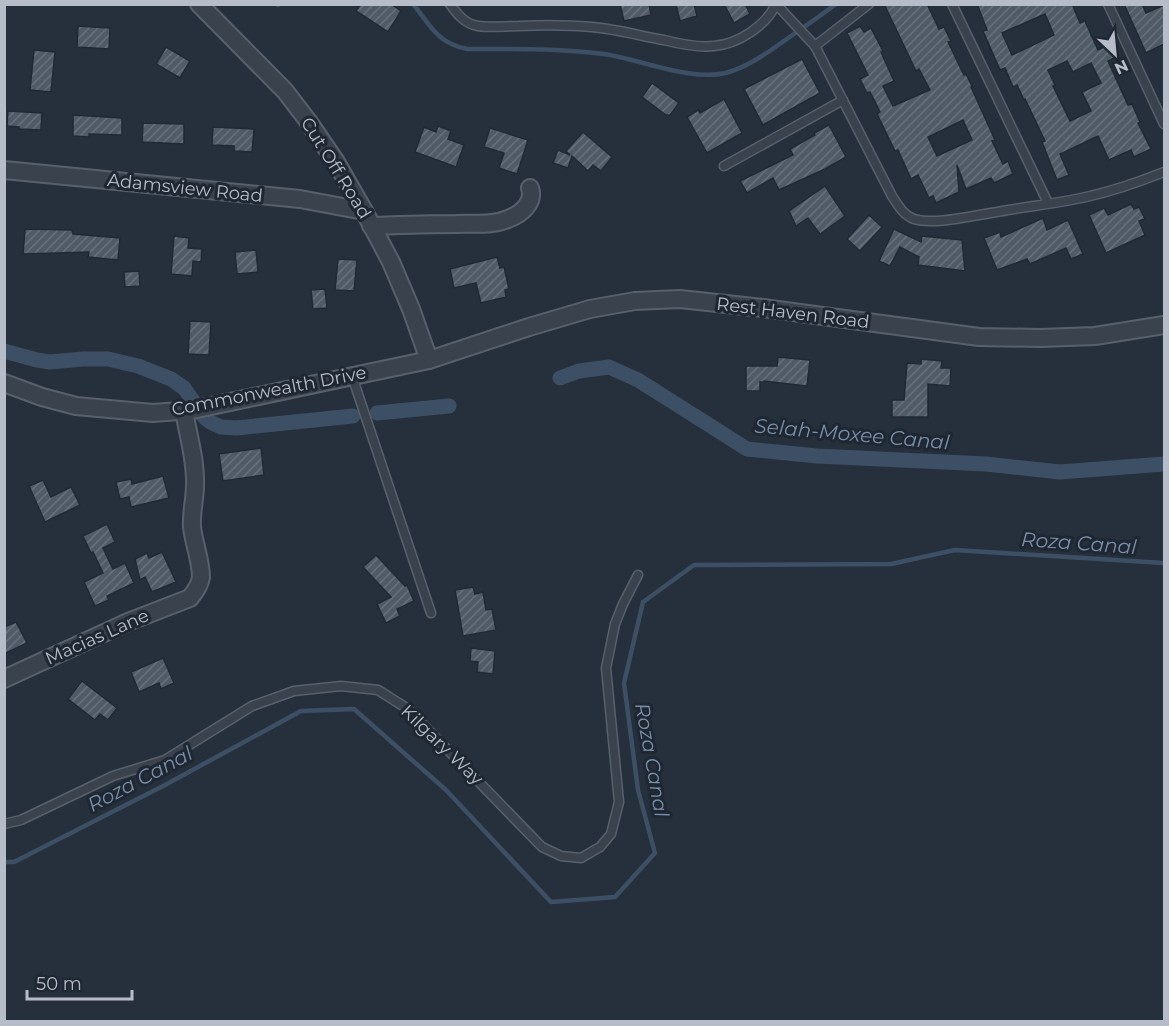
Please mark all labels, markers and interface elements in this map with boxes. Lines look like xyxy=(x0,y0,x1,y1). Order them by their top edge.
north arrow xyxy=(1085,24,1145,84)
text: N xyxy=(1111,56,1131,78)
street label: Cut Off Road xyxy=(296,113,376,223)
street label: Adamsview Road xyxy=(106,169,264,207)
street label: Rest Haven Road xyxy=(715,293,871,333)
street label: Commonwealth Drive xyxy=(170,361,368,421)
water label: Selah-Moxee Canal xyxy=(754,414,951,455)
water label: Roza Canal xyxy=(1020,527,1138,559)
street label: Macias Lane xyxy=(42,604,152,670)
street label: Kilgary Way xyxy=(396,700,488,790)
water label: Roza Canal xyxy=(630,701,674,820)
water label: Roza Canal xyxy=(83,741,197,817)
scale bar xyxy=(27,963,132,1001)
text: 50 m xyxy=(36,973,82,995)

